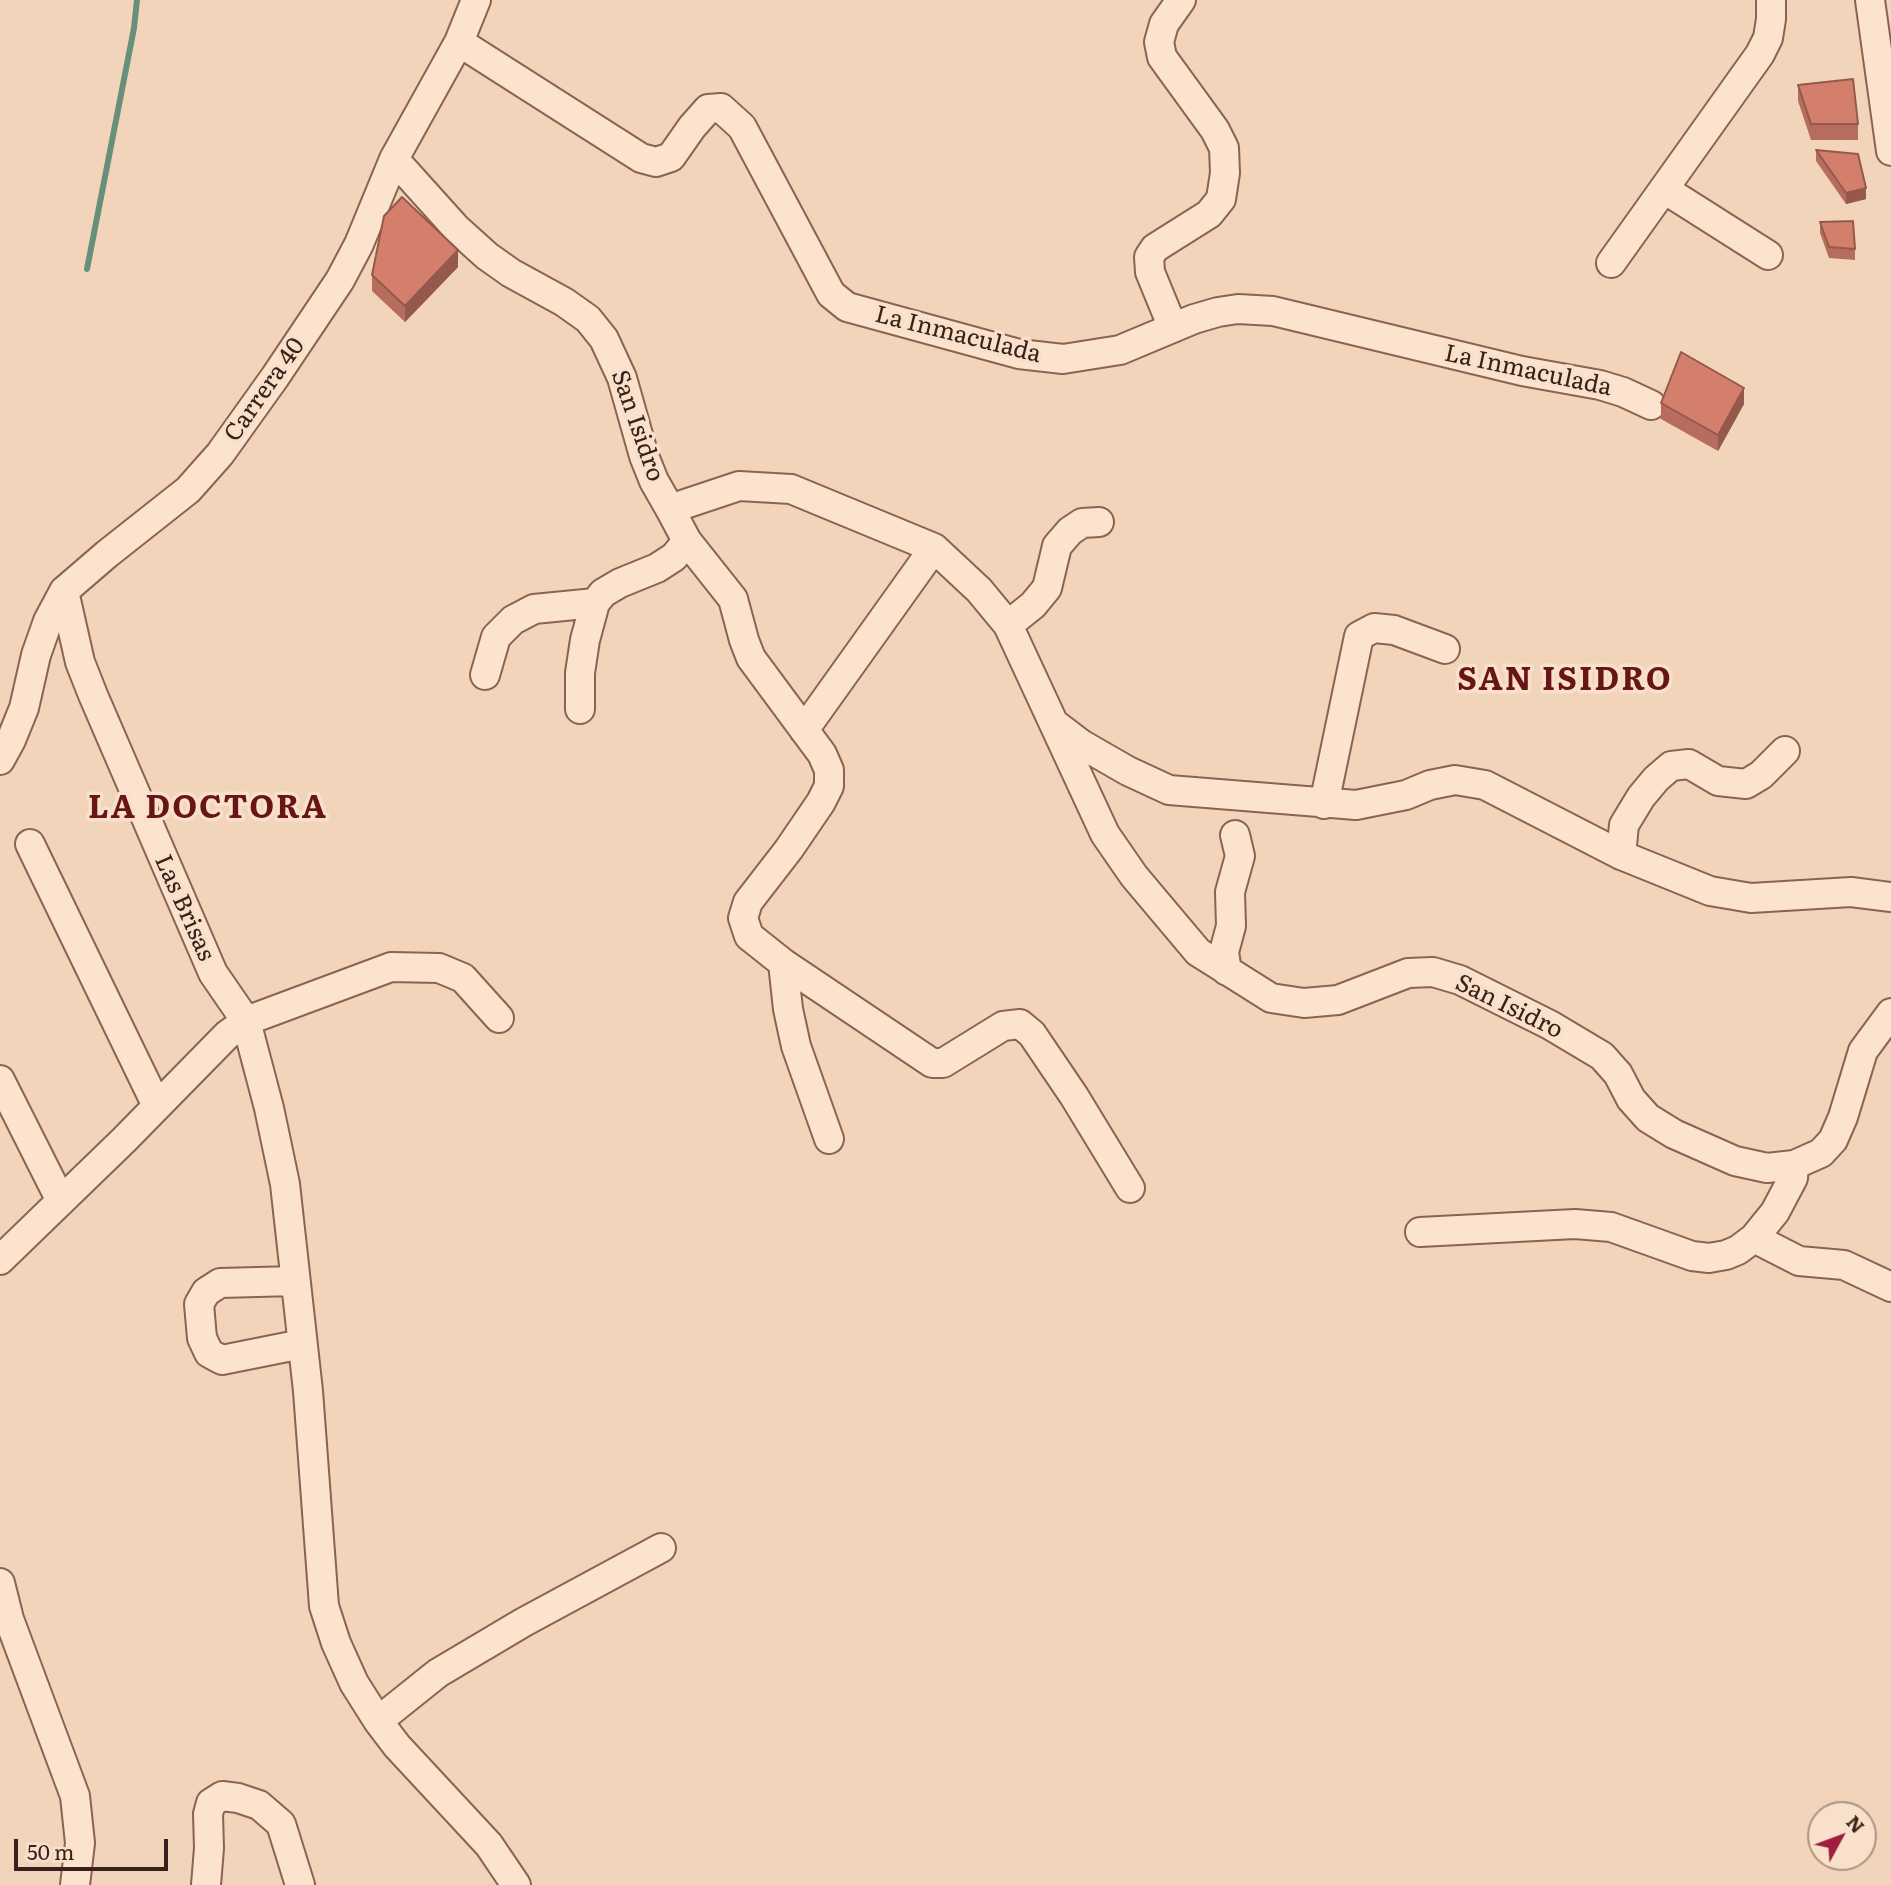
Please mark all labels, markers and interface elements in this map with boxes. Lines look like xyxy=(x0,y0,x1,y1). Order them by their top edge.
street label: La Inmaculada xyxy=(872,300,1044,370)
street label: Carrera 40 xyxy=(219,333,311,447)
street label: La Inmaculada xyxy=(1442,339,1614,403)
street label: San Isidro xyxy=(605,367,669,485)
district label: SAN ISIDRO xyxy=(1459,662,1671,700)
district label: LA DOCTORA xyxy=(89,790,327,828)
street label: Las Brisas xyxy=(148,850,220,966)
street label: San Isidro xyxy=(1451,969,1567,1045)
north arrow xyxy=(1807,1801,1877,1871)
text: N xyxy=(1841,1808,1872,1839)
scale bar xyxy=(18,1826,172,1870)
text: 50 m xyxy=(27,1835,74,1866)

